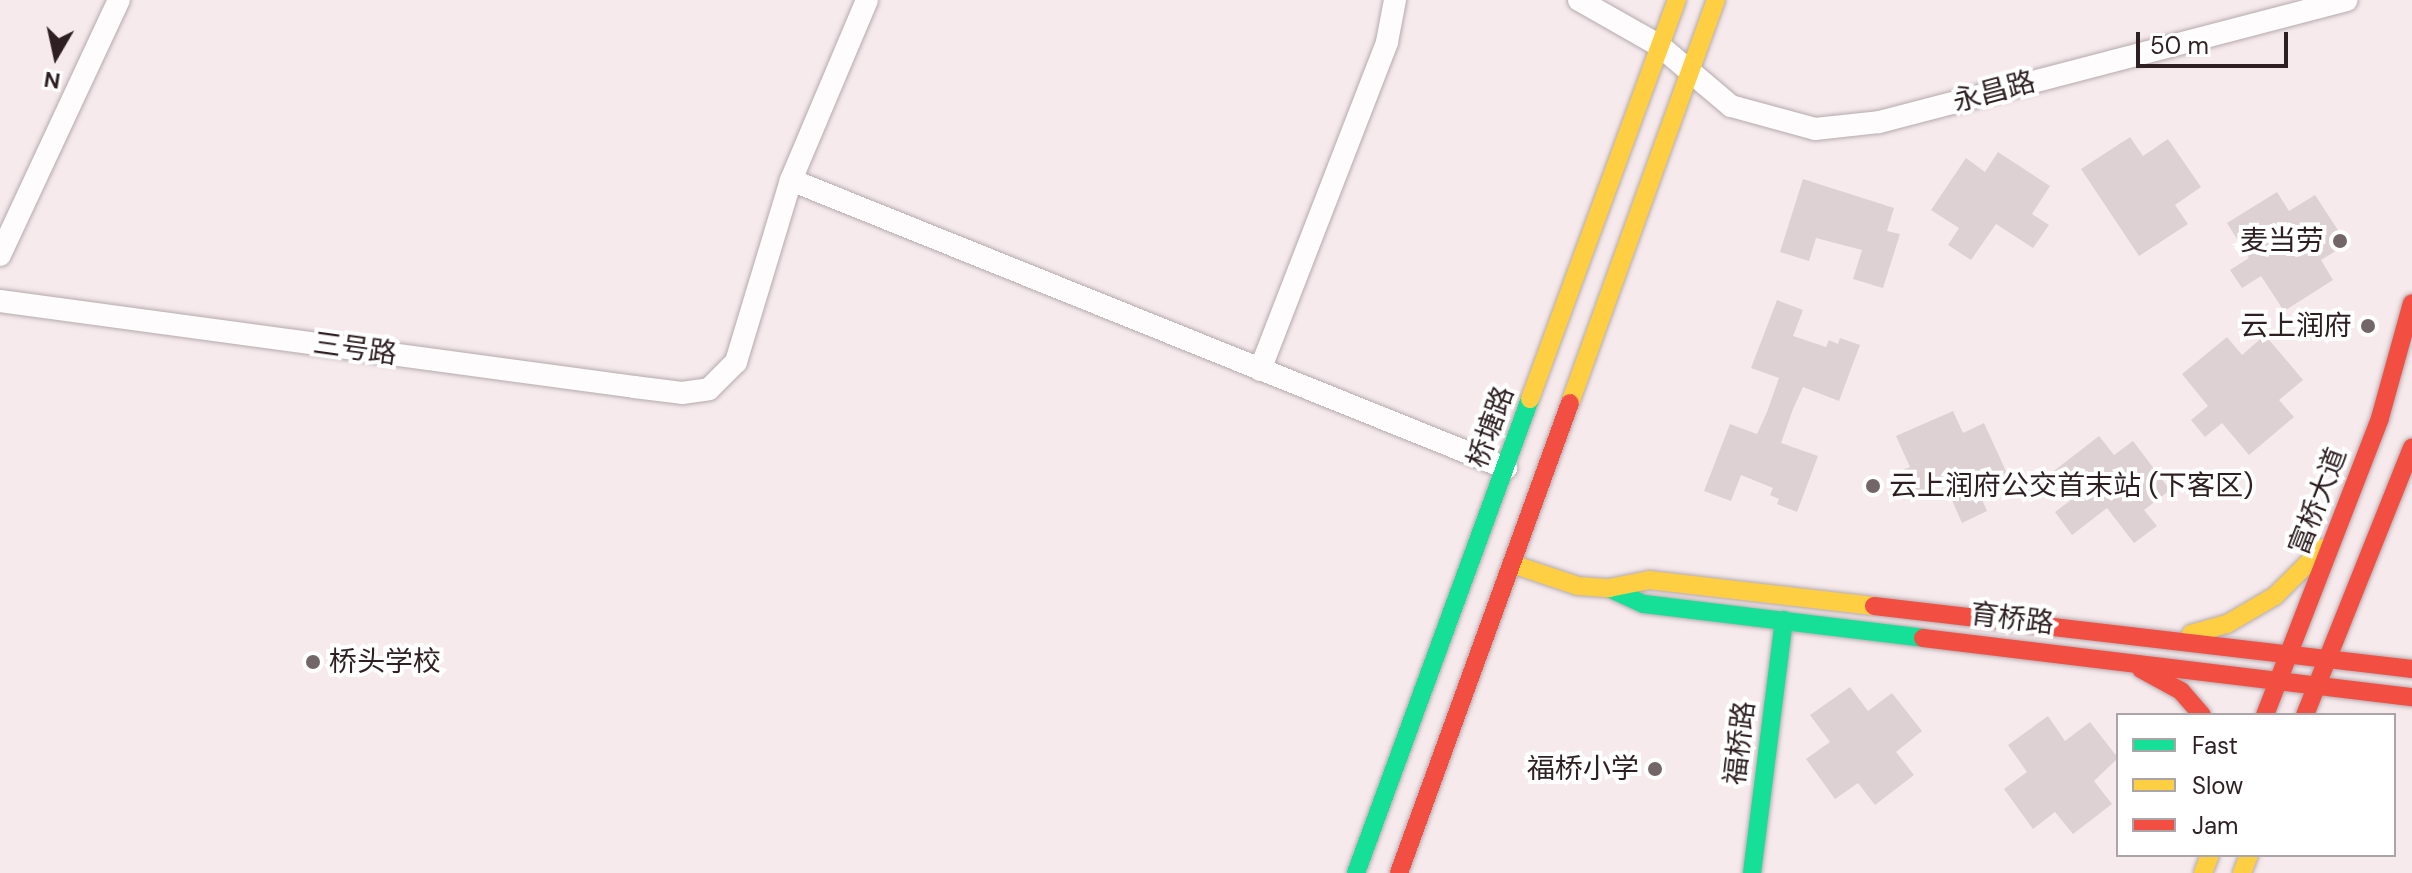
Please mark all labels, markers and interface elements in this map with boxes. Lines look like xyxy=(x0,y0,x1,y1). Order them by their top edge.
north arrow xyxy=(16,16,96,96)
scale bar xyxy=(2140,16,2292,66)
text: 50 m xyxy=(2150,30,2209,61)
text: N xyxy=(42,65,62,96)
street label: 永昌路 xyxy=(1949,65,2039,119)
place label: 麦当劳 xyxy=(2240,224,2324,258)
marker: 麦当劳 xyxy=(2331,232,2349,250)
place label: 云上润府 xyxy=(2240,309,2352,343)
marker: 云上润府 xyxy=(2359,317,2377,335)
street label: 三号路 xyxy=(311,327,399,371)
street label: 桥塘路 xyxy=(1461,382,1521,472)
street label: 富桥大道 xyxy=(2282,443,2354,559)
place label: 云上润府公交首末站 (下客区) xyxy=(1889,469,2253,503)
marker: 云上润府公交首末站 (下客区) xyxy=(1864,477,1882,495)
street label: 育桥路 xyxy=(1968,597,2056,641)
place label: 桥头学校 xyxy=(329,645,441,679)
marker: 桥头学校 xyxy=(304,653,322,671)
street label: 福桥路 xyxy=(1718,699,1762,787)
legend xyxy=(2116,713,2396,857)
text: Fast xyxy=(2192,730,2238,761)
place label: 福桥小学 xyxy=(1527,752,1639,786)
marker: 福桥小学 xyxy=(1646,760,1664,778)
text: Slow xyxy=(2192,770,2243,801)
text: Jam xyxy=(2192,810,2238,841)

